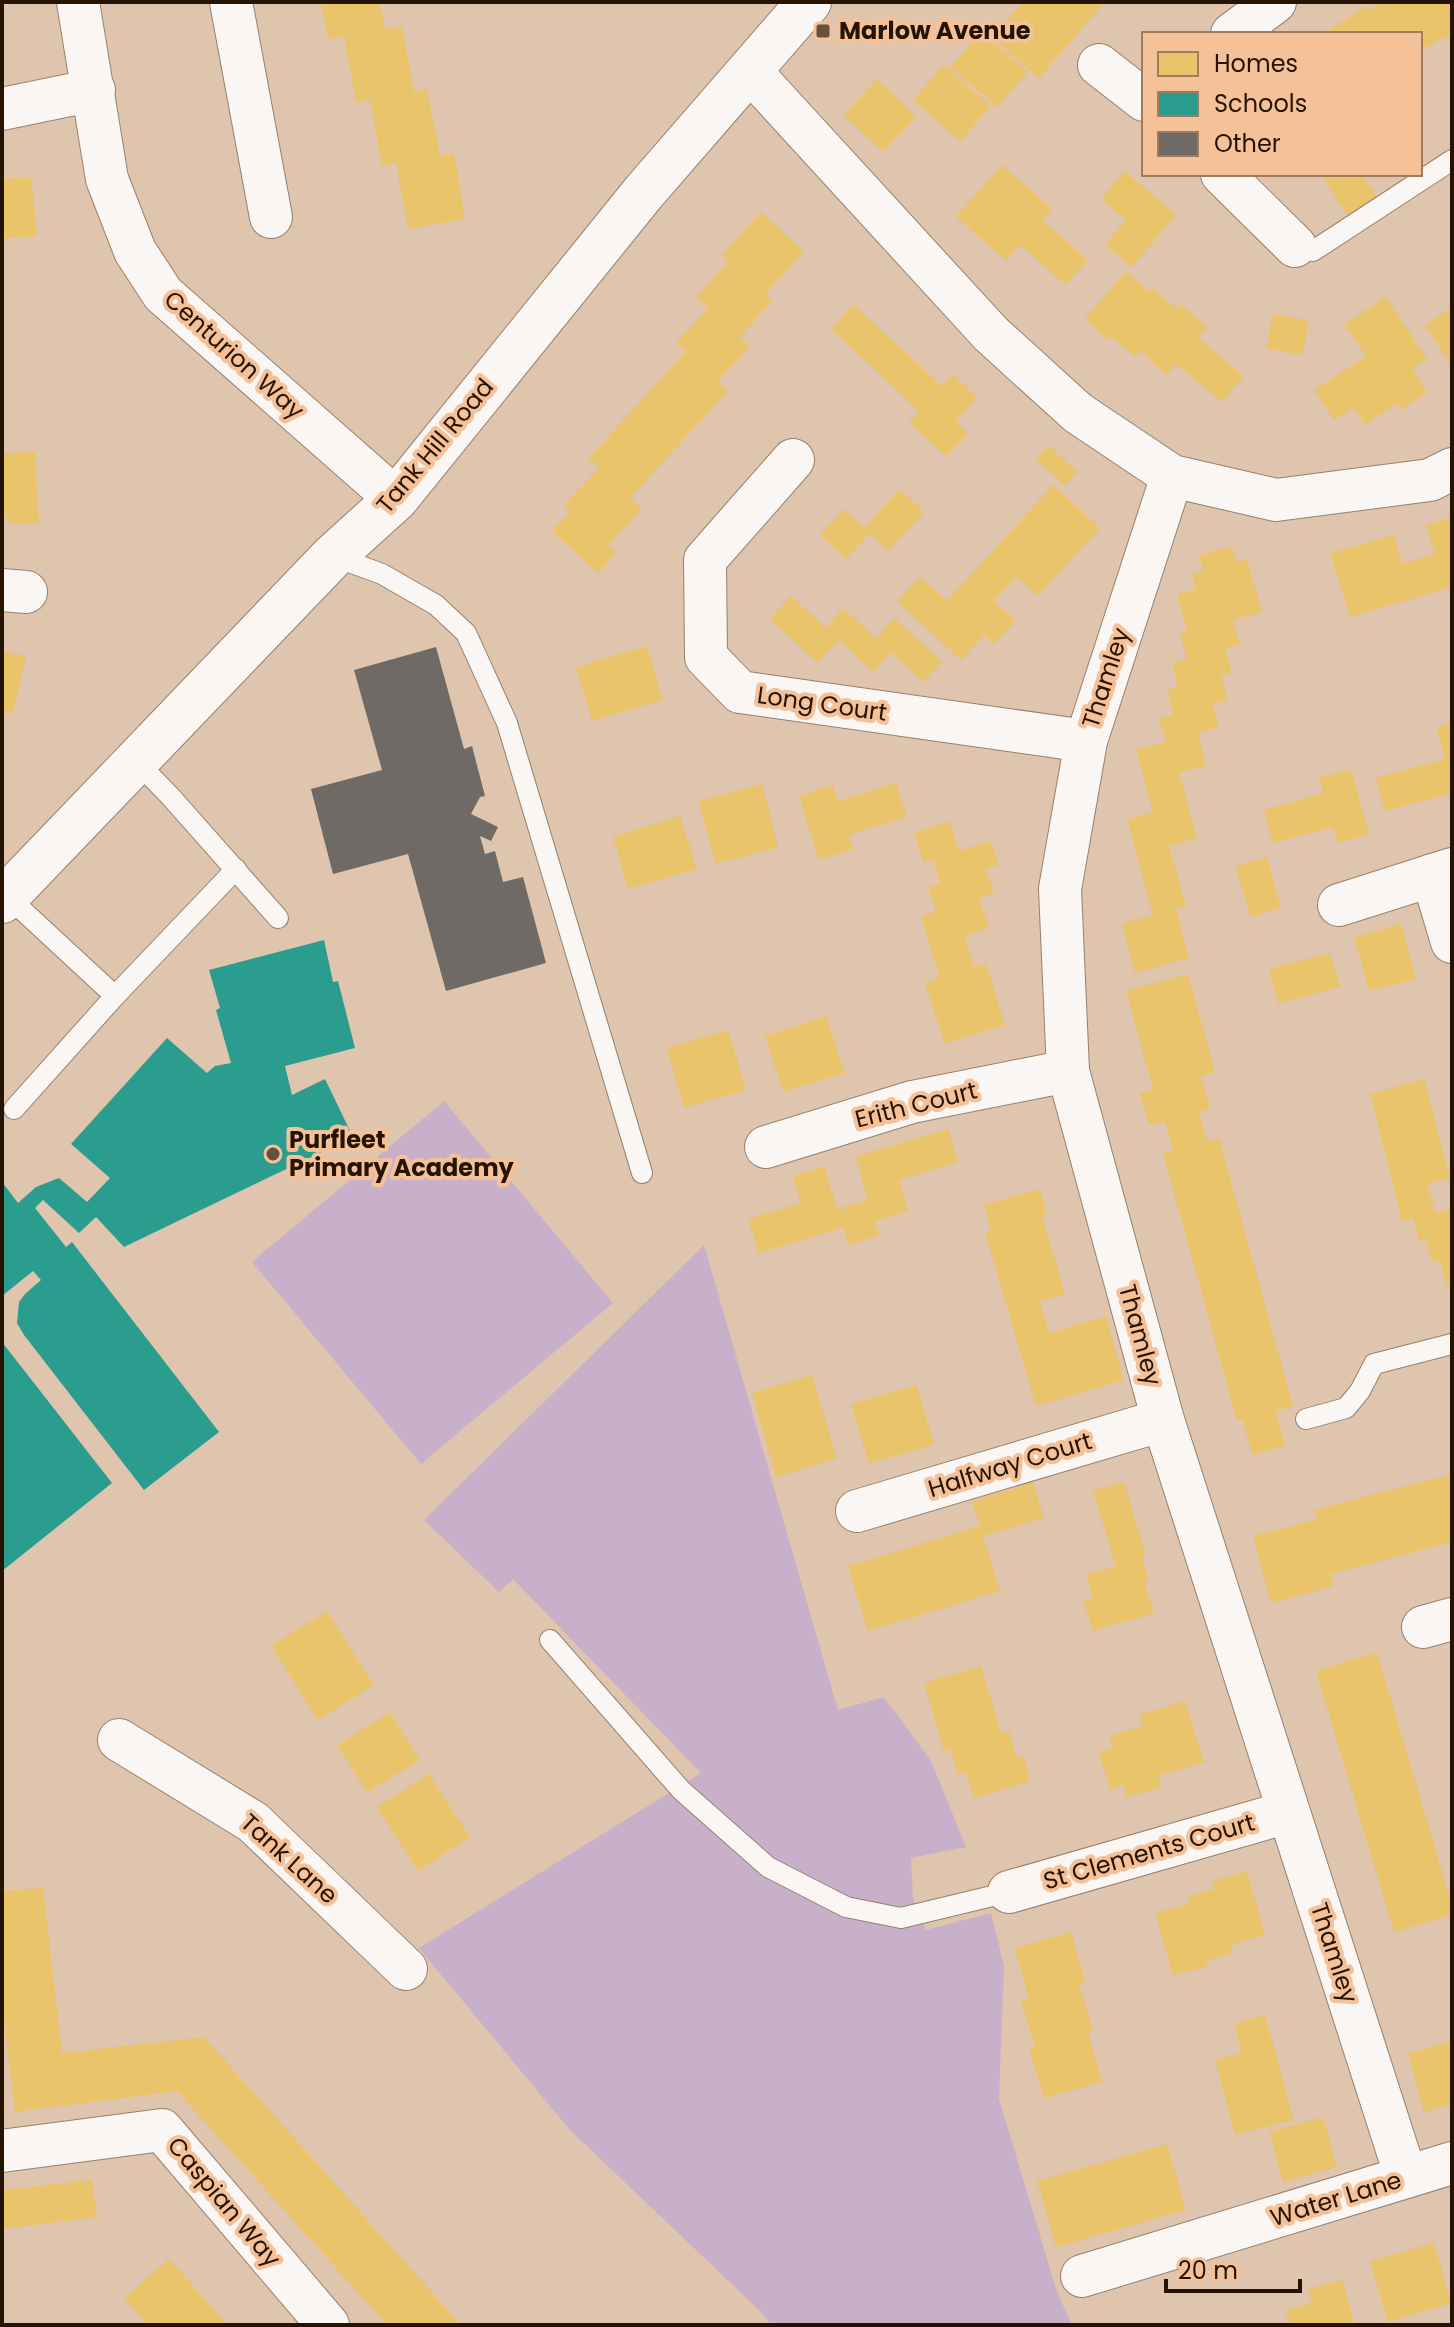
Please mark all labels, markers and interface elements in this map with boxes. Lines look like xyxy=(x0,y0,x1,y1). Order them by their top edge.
place label: Marlow Avenue xyxy=(839,14,1031,47)
marker: Marlow Avenue xyxy=(814,22,832,40)
legend xyxy=(1142,32,1422,176)
text: Homes xyxy=(1214,47,1298,80)
text: Schools xyxy=(1214,87,1307,120)
text: Other xyxy=(1214,127,1281,160)
street label: Centurion Way xyxy=(157,283,312,427)
street label: Tank Hill Road xyxy=(368,371,501,520)
street label: Thamley xyxy=(1074,623,1137,732)
street label: Long Court xyxy=(755,678,889,729)
street label: Erith Court xyxy=(851,1073,980,1136)
place label: Purfleet Primary Academy xyxy=(289,1123,515,1184)
marker: Purfleet Primary Academy xyxy=(264,1145,282,1163)
street label: Thamley xyxy=(1111,1281,1170,1390)
street label: Halfway Court xyxy=(924,1424,1096,1505)
street label: Tank Lane xyxy=(234,1806,345,1911)
street label: St Clements Court xyxy=(1039,1806,1258,1897)
street label: Thamley xyxy=(1303,1898,1366,2008)
street label: Caspian Way xyxy=(160,2130,289,2274)
street label: Water Lane xyxy=(1266,2163,1405,2234)
scale bar xyxy=(1166,2243,1300,2293)
text: 20 m xyxy=(1178,2254,1238,2287)

